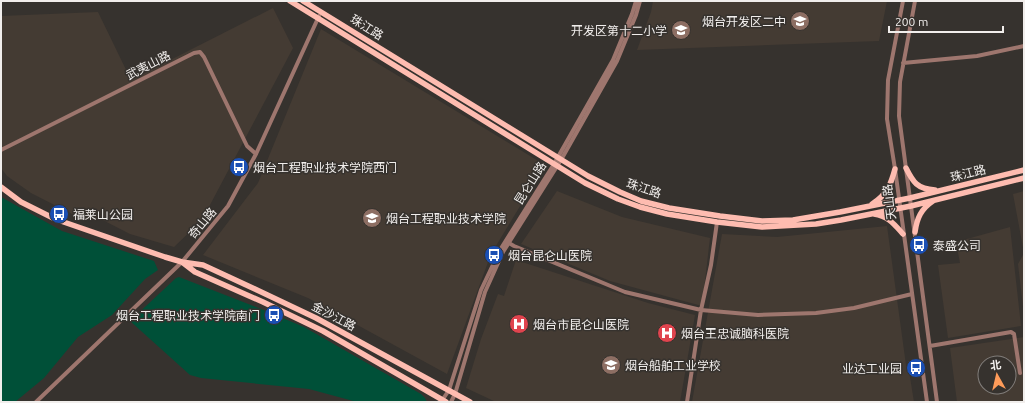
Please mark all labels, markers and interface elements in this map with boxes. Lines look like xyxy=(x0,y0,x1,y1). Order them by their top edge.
scale bar xyxy=(889,8,1003,34)
school or university icon: 烟台开发区二中 xyxy=(789,10,811,32)
street label: 珠江路 xyxy=(348,12,386,42)
place label: 烟台开发区二中 xyxy=(702,15,786,28)
text: 200 m xyxy=(895,15,928,28)
school or university icon: 开发区第十二小学 xyxy=(670,19,692,41)
place label: 开发区第十二小学 xyxy=(571,24,667,37)
street label: 武夷山路 xyxy=(124,48,172,82)
bus stop icon: 烟台工程职业技术学院西门 xyxy=(228,156,250,178)
street label: 昆仑山路 xyxy=(512,159,548,207)
place label: 烟台工程职业技术学院西门 xyxy=(253,161,397,174)
street label: 珠江路 xyxy=(949,162,987,184)
street label: 珠江路 xyxy=(625,176,663,200)
street label: 天山路 xyxy=(880,183,898,221)
bus stop icon: 福莱山公园 xyxy=(48,203,70,225)
street label: 奇山路 xyxy=(185,205,219,241)
school or university icon: 烟台工程职业技术学院 xyxy=(361,207,383,229)
place label: 福莱山公园 xyxy=(73,208,133,221)
place label: 烟台工程职业技术学院 xyxy=(386,212,506,225)
bus stop icon: 泰盛公司 xyxy=(908,234,930,256)
place label: 泰盛公司 xyxy=(933,239,981,252)
bus stop icon: 烟台昆仑山医院 xyxy=(483,244,505,266)
place label: 烟台昆仑山医院 xyxy=(508,249,592,262)
street label: 金沙江路 xyxy=(310,299,358,333)
bus stop icon: 烟台工程职业技术学院南门 xyxy=(263,304,285,326)
place label: 烟台工程职业技术学院南门 xyxy=(116,309,260,322)
hospital icon: 烟台市昆仑山医院 xyxy=(508,313,530,335)
place label: 烟台市昆仑山医院 xyxy=(533,318,629,331)
hospital icon: 烟台王忠诚脑科医院 xyxy=(656,322,678,344)
place label: 烟台王忠诚脑科医院 xyxy=(681,327,789,340)
school or university icon: 烟台船舶工业学校 xyxy=(600,354,622,376)
north arrow xyxy=(977,355,1017,395)
bus stop icon: 业达工业园 xyxy=(905,357,927,379)
text: 北 xyxy=(989,358,1002,372)
place label: 烟台船舶工业学校 xyxy=(625,359,721,372)
place label: 业达工业园 xyxy=(842,362,902,375)

